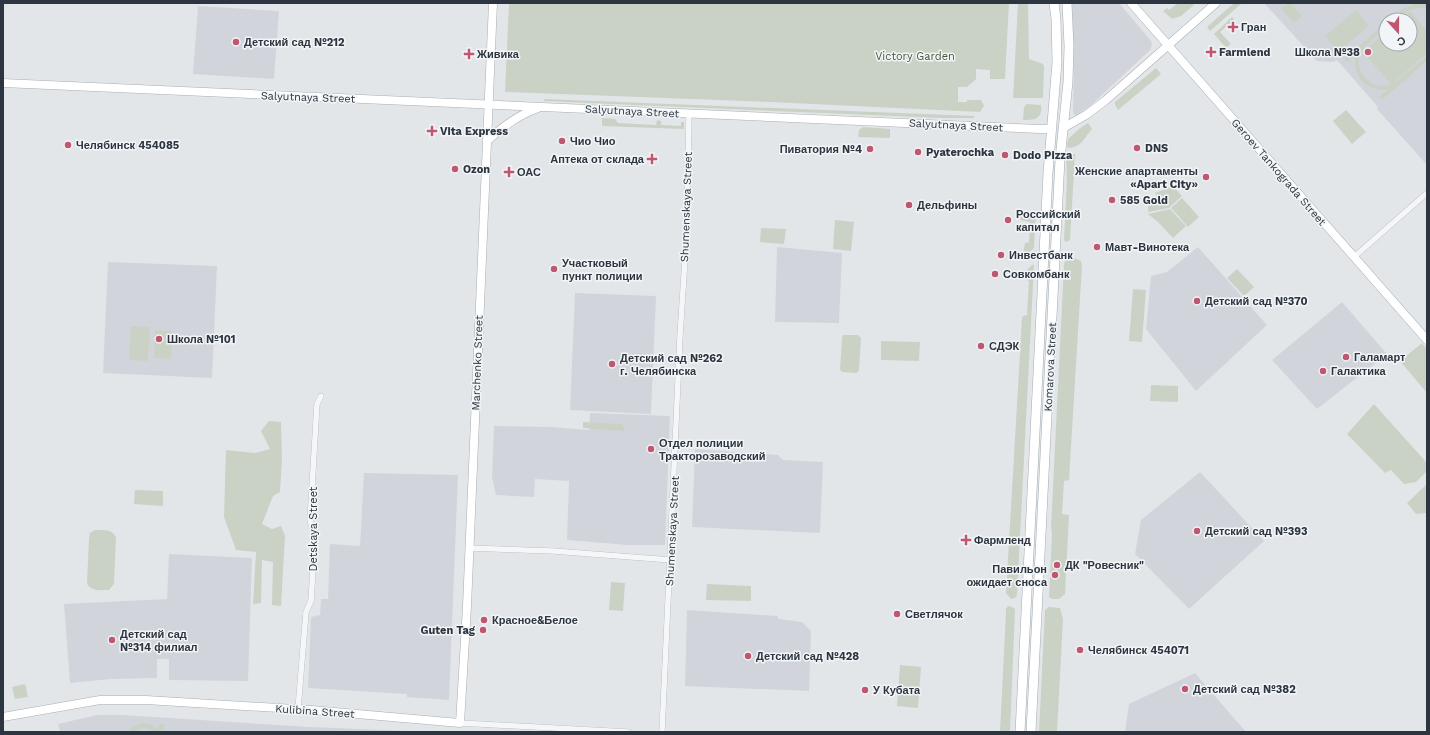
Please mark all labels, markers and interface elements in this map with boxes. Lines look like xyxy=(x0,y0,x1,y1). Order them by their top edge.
north arrow xyxy=(1378,12,1418,52)
place label: Гран xyxy=(1241,21,1266,34)
marker: Гран xyxy=(1228,22,1238,32)
text: С xyxy=(1395,33,1407,48)
place label: Детский сад №212 xyxy=(244,36,345,49)
marker: Детский сад №212 xyxy=(231,37,241,47)
place label: Farmlend xyxy=(1219,46,1270,59)
place label: Школа №38 xyxy=(1295,46,1360,59)
marker: Farmlend xyxy=(1206,47,1216,57)
marker: Школа №38 xyxy=(1363,47,1373,57)
place label: Живика xyxy=(476,48,520,61)
marker: Живика xyxy=(464,49,474,59)
park label: Victory Garden xyxy=(875,50,955,63)
street label: Salyutnaya Street xyxy=(261,89,356,106)
street label: Salyutnaya Street xyxy=(584,103,680,120)
street label: Geroev Tankograda Street xyxy=(1229,116,1329,229)
street label: Salyutnaya Street xyxy=(908,117,1004,134)
place label: Vita Express xyxy=(440,125,508,138)
marker: Vita Express xyxy=(427,126,437,136)
place label: Чио Чио xyxy=(570,135,616,148)
marker: Чио Чио xyxy=(557,136,567,146)
place label: Челябинск 454085 xyxy=(76,139,179,152)
marker: Челябинск 454085 xyxy=(63,140,73,150)
place label: DNS xyxy=(1145,142,1168,155)
place label: Пиватория №4 xyxy=(780,143,862,156)
marker: DNS xyxy=(1132,143,1142,153)
marker: Пиватория №4 xyxy=(865,144,875,154)
place label: Pyaterochka xyxy=(926,146,995,159)
marker: Pyaterochka xyxy=(913,147,923,157)
place label: Dodo Pizza xyxy=(1013,149,1073,162)
marker: Dodo Pizza xyxy=(1000,150,1010,160)
street label: Shumenskaya Street xyxy=(678,151,695,262)
place label: Аптека от склада xyxy=(550,153,645,166)
marker: Аптека от склада xyxy=(647,154,657,164)
place label: Ozon xyxy=(463,163,490,176)
marker: Ozon xyxy=(450,164,460,174)
place label: Женские апартаменты «Apart City» xyxy=(1074,165,1199,191)
place label: ОАС xyxy=(517,166,541,179)
marker: ОАС xyxy=(504,167,514,177)
marker: Женские апартаменты «Apart City» xyxy=(1201,172,1211,182)
place label: 585 Gold xyxy=(1120,194,1168,207)
marker: 585 Gold xyxy=(1107,195,1117,205)
place label: Дельфины xyxy=(917,199,977,212)
marker: Дельфины xyxy=(904,200,914,210)
place label: Российский капитал xyxy=(1016,208,1081,234)
marker: Российский капитал xyxy=(1003,215,1013,225)
place label: Мавт-Винотека xyxy=(1105,241,1190,254)
marker: Мавт-Винотека xyxy=(1092,242,1102,252)
place label: Инвестбанк xyxy=(1009,249,1073,262)
marker: Инвестбанк xyxy=(996,250,1006,260)
place label: Участковый пункт полиции xyxy=(562,257,643,283)
marker: Участковый пункт полиции xyxy=(549,264,559,274)
place label: Совкомбанк xyxy=(1003,268,1070,281)
marker: Совкомбанк xyxy=(990,269,1000,279)
place label: Детский сад №370 xyxy=(1205,295,1307,308)
marker: Детский сад №370 xyxy=(1192,296,1202,306)
street label: Marchenko Street xyxy=(469,315,486,411)
street label: Komarova Street xyxy=(1042,322,1059,412)
place label: Школа №101 xyxy=(167,333,235,346)
marker: Школа №101 xyxy=(154,334,164,344)
place label: СДЭК xyxy=(989,340,1019,353)
marker: СДЭК xyxy=(976,341,986,351)
place label: Галамарт xyxy=(1354,351,1406,364)
place label: Детский сад №262 г. Челябинска xyxy=(620,352,723,378)
marker: Галамарт xyxy=(1341,352,1351,362)
marker: Детский сад №262 г. Челябинска xyxy=(607,359,617,369)
place label: Галактика xyxy=(1331,365,1386,378)
marker: Галактика xyxy=(1318,366,1328,376)
place label: Отдел полиции Тракторозаводский xyxy=(659,437,766,463)
marker: Отдел полиции Тракторозаводский xyxy=(646,444,656,454)
street label: Shumenskaya Street xyxy=(663,475,682,587)
street label: Detskaya Street xyxy=(307,486,320,571)
place label: Детский сад №393 xyxy=(1205,525,1308,538)
marker: Детский сад №393 xyxy=(1192,526,1202,536)
place label: Фармленд xyxy=(974,534,1031,547)
marker: Фармленд xyxy=(961,535,971,545)
place label: ДК "Ровесник" xyxy=(1065,559,1144,572)
marker: ДК "Ровесник" xyxy=(1052,560,1062,570)
place label: Павильон ожидает сноса xyxy=(967,563,1048,589)
marker: Павильон ожидает сноса xyxy=(1050,570,1060,580)
place label: Светлячок xyxy=(905,608,963,621)
marker: Светлячок xyxy=(892,609,902,619)
place label: Красное&Белое xyxy=(492,614,578,627)
marker: Красное&Белое xyxy=(479,615,489,625)
place label: Guten Tag xyxy=(420,624,476,637)
marker: Guten Tag xyxy=(478,625,488,635)
place label: Детский сад №314 филиал xyxy=(120,628,198,654)
marker: Детский сад №314 филиал xyxy=(107,635,117,645)
place label: Челябинск 454071 xyxy=(1088,644,1189,657)
marker: Челябинск 454071 xyxy=(1075,645,1085,655)
place label: Детский сад №428 xyxy=(756,650,859,663)
marker: Детский сад №428 xyxy=(743,651,753,661)
place label: Детский сад №382 xyxy=(1193,683,1296,696)
place label: У Кубата xyxy=(873,684,921,697)
marker: Детский сад №382 xyxy=(1180,684,1190,694)
marker: У Кубата xyxy=(860,685,870,695)
street label: Kulibina Street xyxy=(275,702,355,721)

